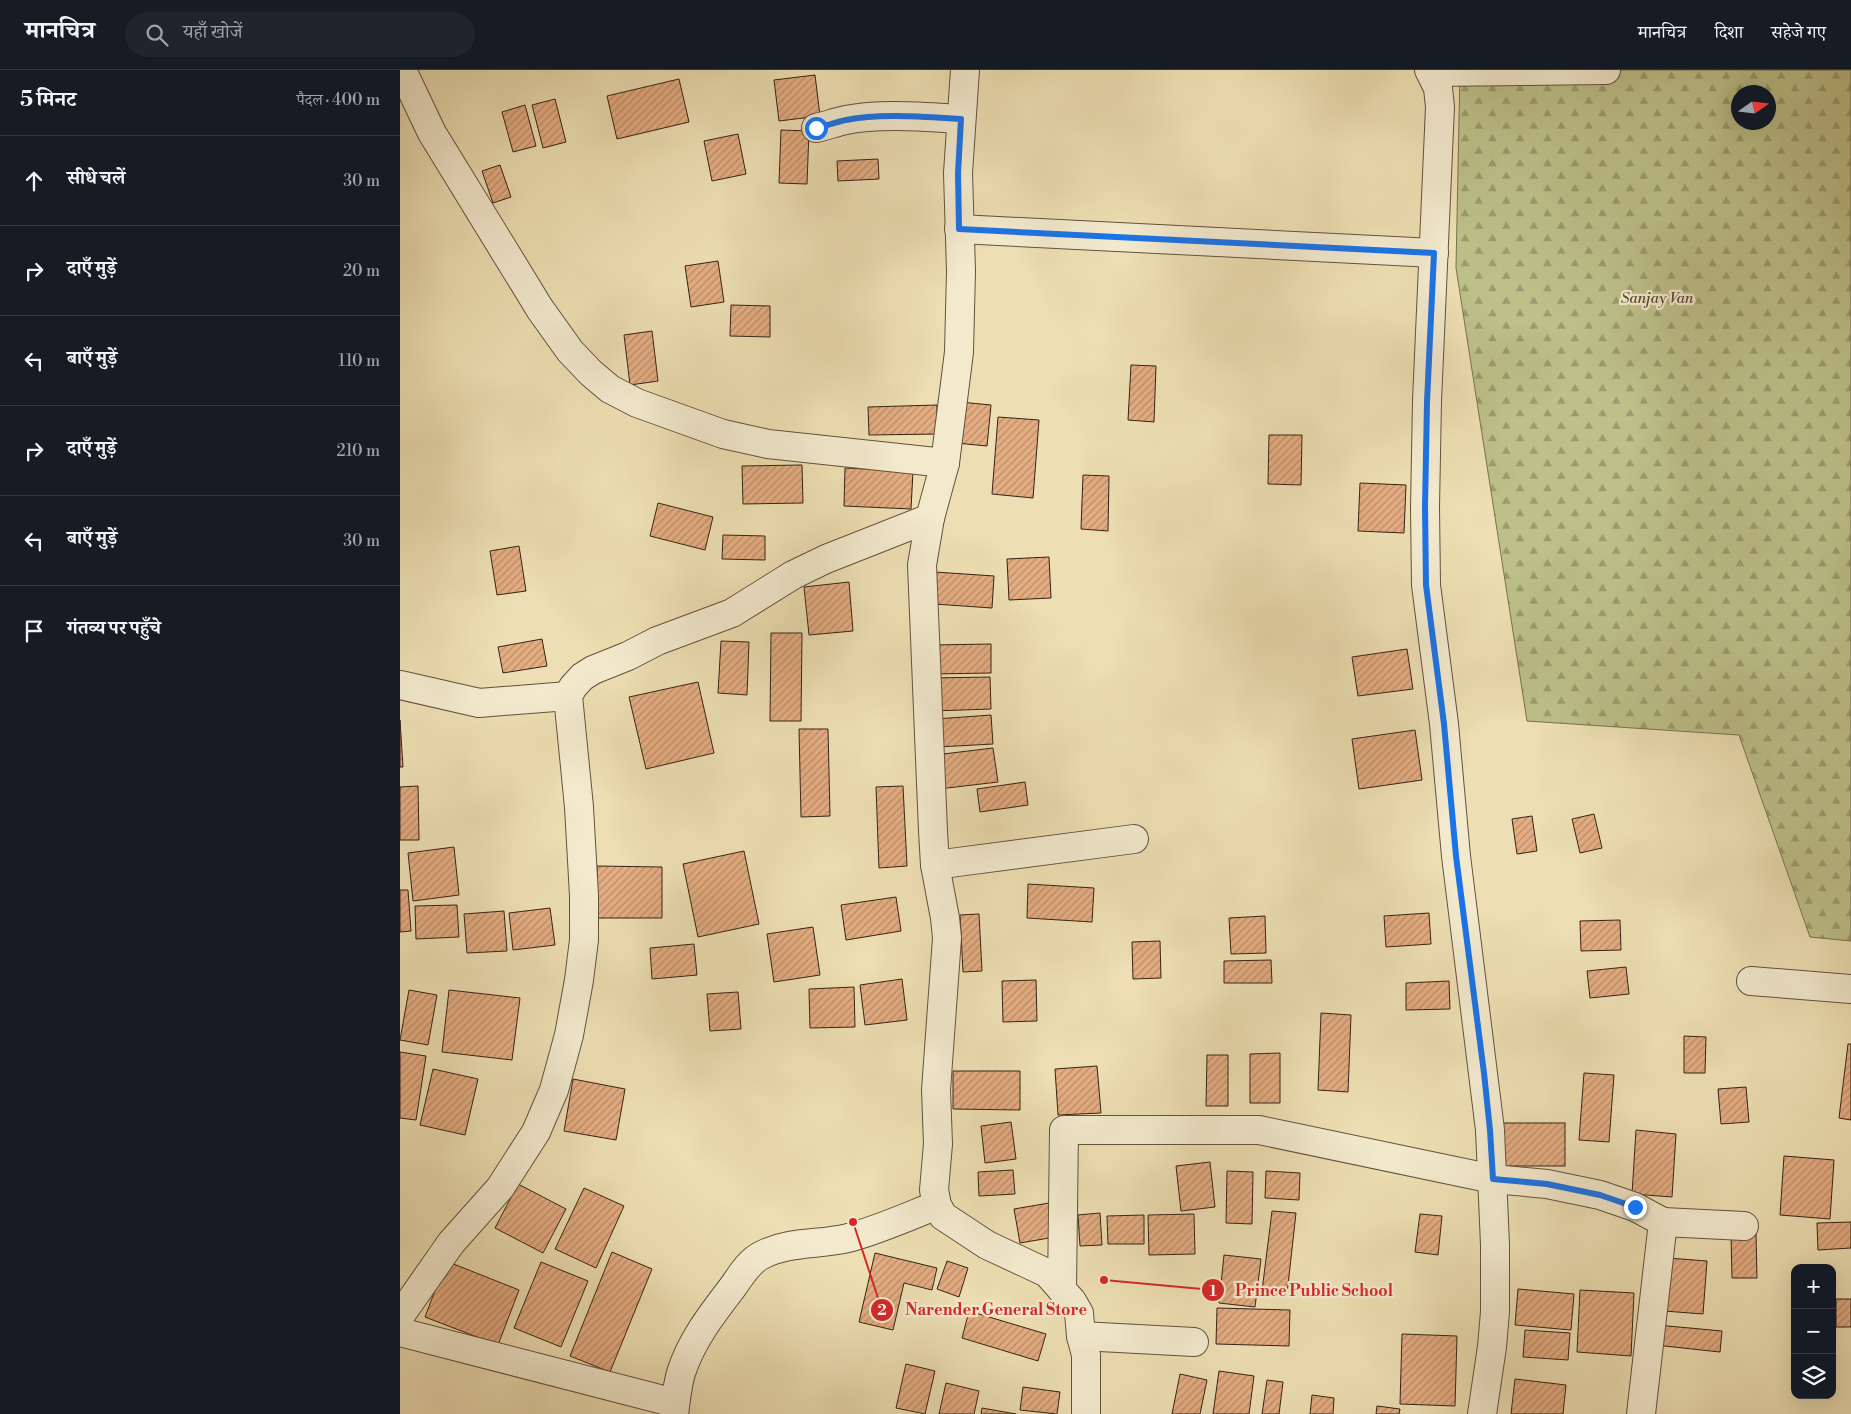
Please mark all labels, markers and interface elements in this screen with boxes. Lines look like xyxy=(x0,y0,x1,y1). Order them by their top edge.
search box xyxy=(125,12,475,57)
text: मानचित्र xyxy=(25,16,95,46)
text: यहाँ खोजें xyxy=(183,20,242,44)
icon: search xyxy=(143,21,171,49)
text: मानचित्र xyxy=(1638,21,1686,44)
text: दिशा xyxy=(1714,21,1743,44)
text: सहेजे गए xyxy=(1771,21,1826,44)
north arrow xyxy=(1731,85,1776,130)
text: 5 मिनट xyxy=(20,87,76,113)
text: पैदल · 400 m xyxy=(297,90,380,110)
route start xyxy=(805,117,828,140)
text: सीधे चलें xyxy=(67,166,125,190)
icon: ahead xyxy=(20,167,48,195)
text: 30 m xyxy=(343,171,380,191)
text: दाएँ मुड़ें xyxy=(67,256,117,280)
icon: right xyxy=(20,257,48,285)
text: 20 m xyxy=(343,261,380,281)
park label: Sanjay Van xyxy=(1621,289,1694,308)
text: बाएँ मुड़ें xyxy=(67,346,117,370)
icon: left xyxy=(20,347,48,375)
text: 110 m xyxy=(338,351,380,371)
text: दाएँ मुड़ें xyxy=(67,436,117,460)
icon: right xyxy=(20,437,48,465)
text: 210 m xyxy=(336,441,380,461)
text: बाएँ मुड़ें xyxy=(67,526,117,550)
icon: left xyxy=(20,527,48,555)
text: 30 m xyxy=(343,531,380,551)
text: गंतव्य पर पहुँचे xyxy=(67,616,161,640)
icon: arrive xyxy=(20,617,48,645)
route end xyxy=(1624,1196,1647,1219)
map controls xyxy=(1791,1264,1836,1399)
button: + xyxy=(1791,1264,1836,1309)
callout: Prince Public School xyxy=(1200,1275,1403,1306)
text: Prince Public School xyxy=(1235,1281,1394,1301)
text: 1 xyxy=(1209,1282,1217,1301)
callout: Narender General Store xyxy=(870,1294,1097,1325)
text: Narender General Store xyxy=(905,1300,1087,1320)
text: 2 xyxy=(877,1301,887,1320)
button: − xyxy=(1791,1309,1836,1354)
button: layers xyxy=(1791,1354,1836,1399)

